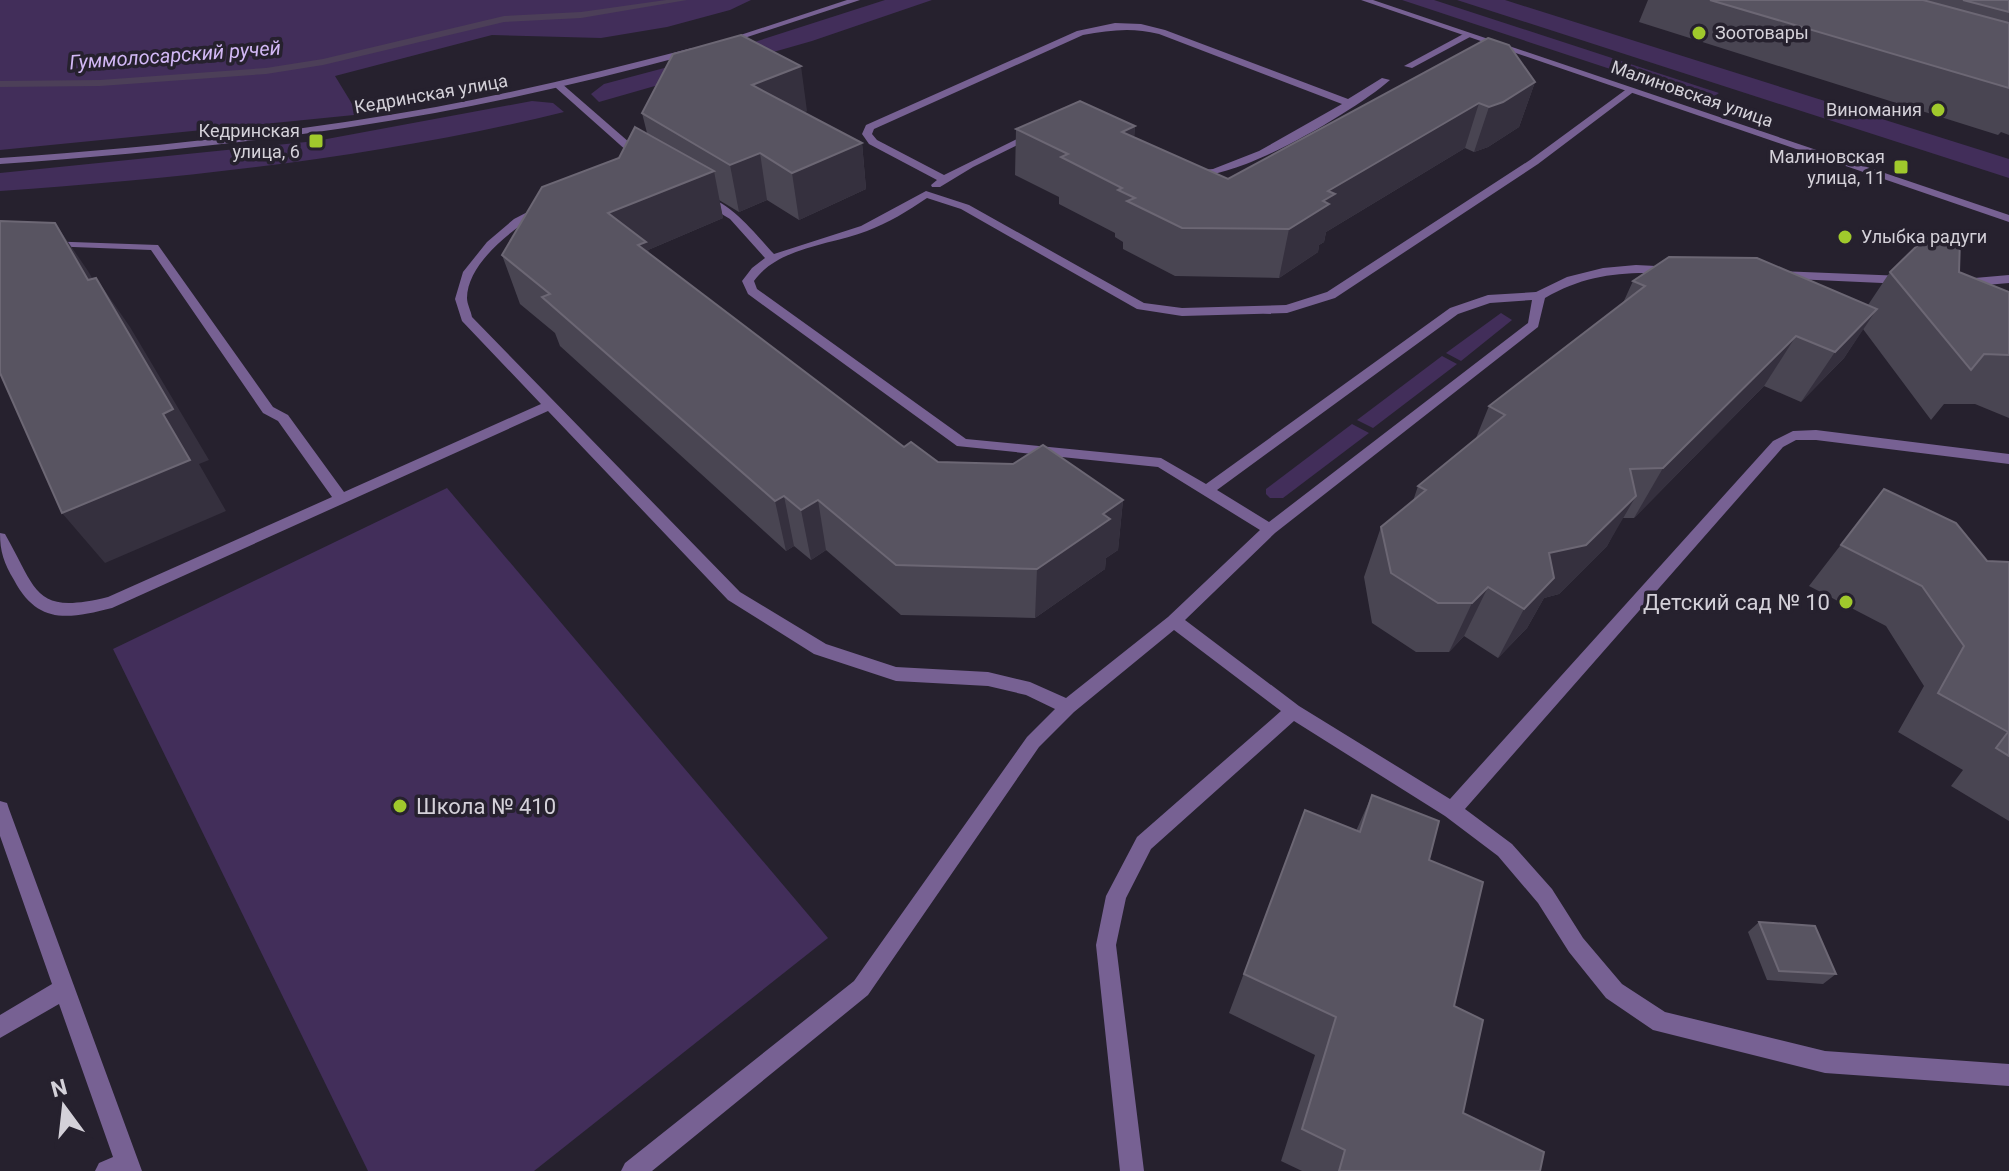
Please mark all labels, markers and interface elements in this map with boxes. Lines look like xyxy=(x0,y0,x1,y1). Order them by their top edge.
place label: Зоотовары xyxy=(1715,22,1809,43)
marker: Зоотовары xyxy=(1690,24,1708,42)
water label: Гуммолосарский ручей xyxy=(68,36,282,74)
street label: Малиновская улица xyxy=(1608,56,1776,131)
street label: Кедринская улица xyxy=(353,70,509,117)
place label: Виномания xyxy=(1826,99,1922,120)
marker: Виномания xyxy=(1929,101,1947,119)
place label: Кедринская улица, 6 xyxy=(199,120,300,162)
marker: Кедринская улица, 6 xyxy=(307,132,325,150)
place label: Малиновская улица, 11 xyxy=(1769,146,1885,188)
marker: Малиновская улица, 11 xyxy=(1892,158,1910,176)
place label: Улыбка радуги xyxy=(1861,226,1987,247)
marker: Улыбка радуги xyxy=(1836,228,1854,246)
place label: Детский сад № 10 xyxy=(1643,590,1830,615)
marker: Детский сад № 10 xyxy=(1837,593,1855,611)
place label: Школа № 410 xyxy=(416,794,556,819)
marker: Школа № 410 xyxy=(391,797,409,815)
north arrow xyxy=(24,1067,104,1147)
text: N xyxy=(48,1074,70,1102)

